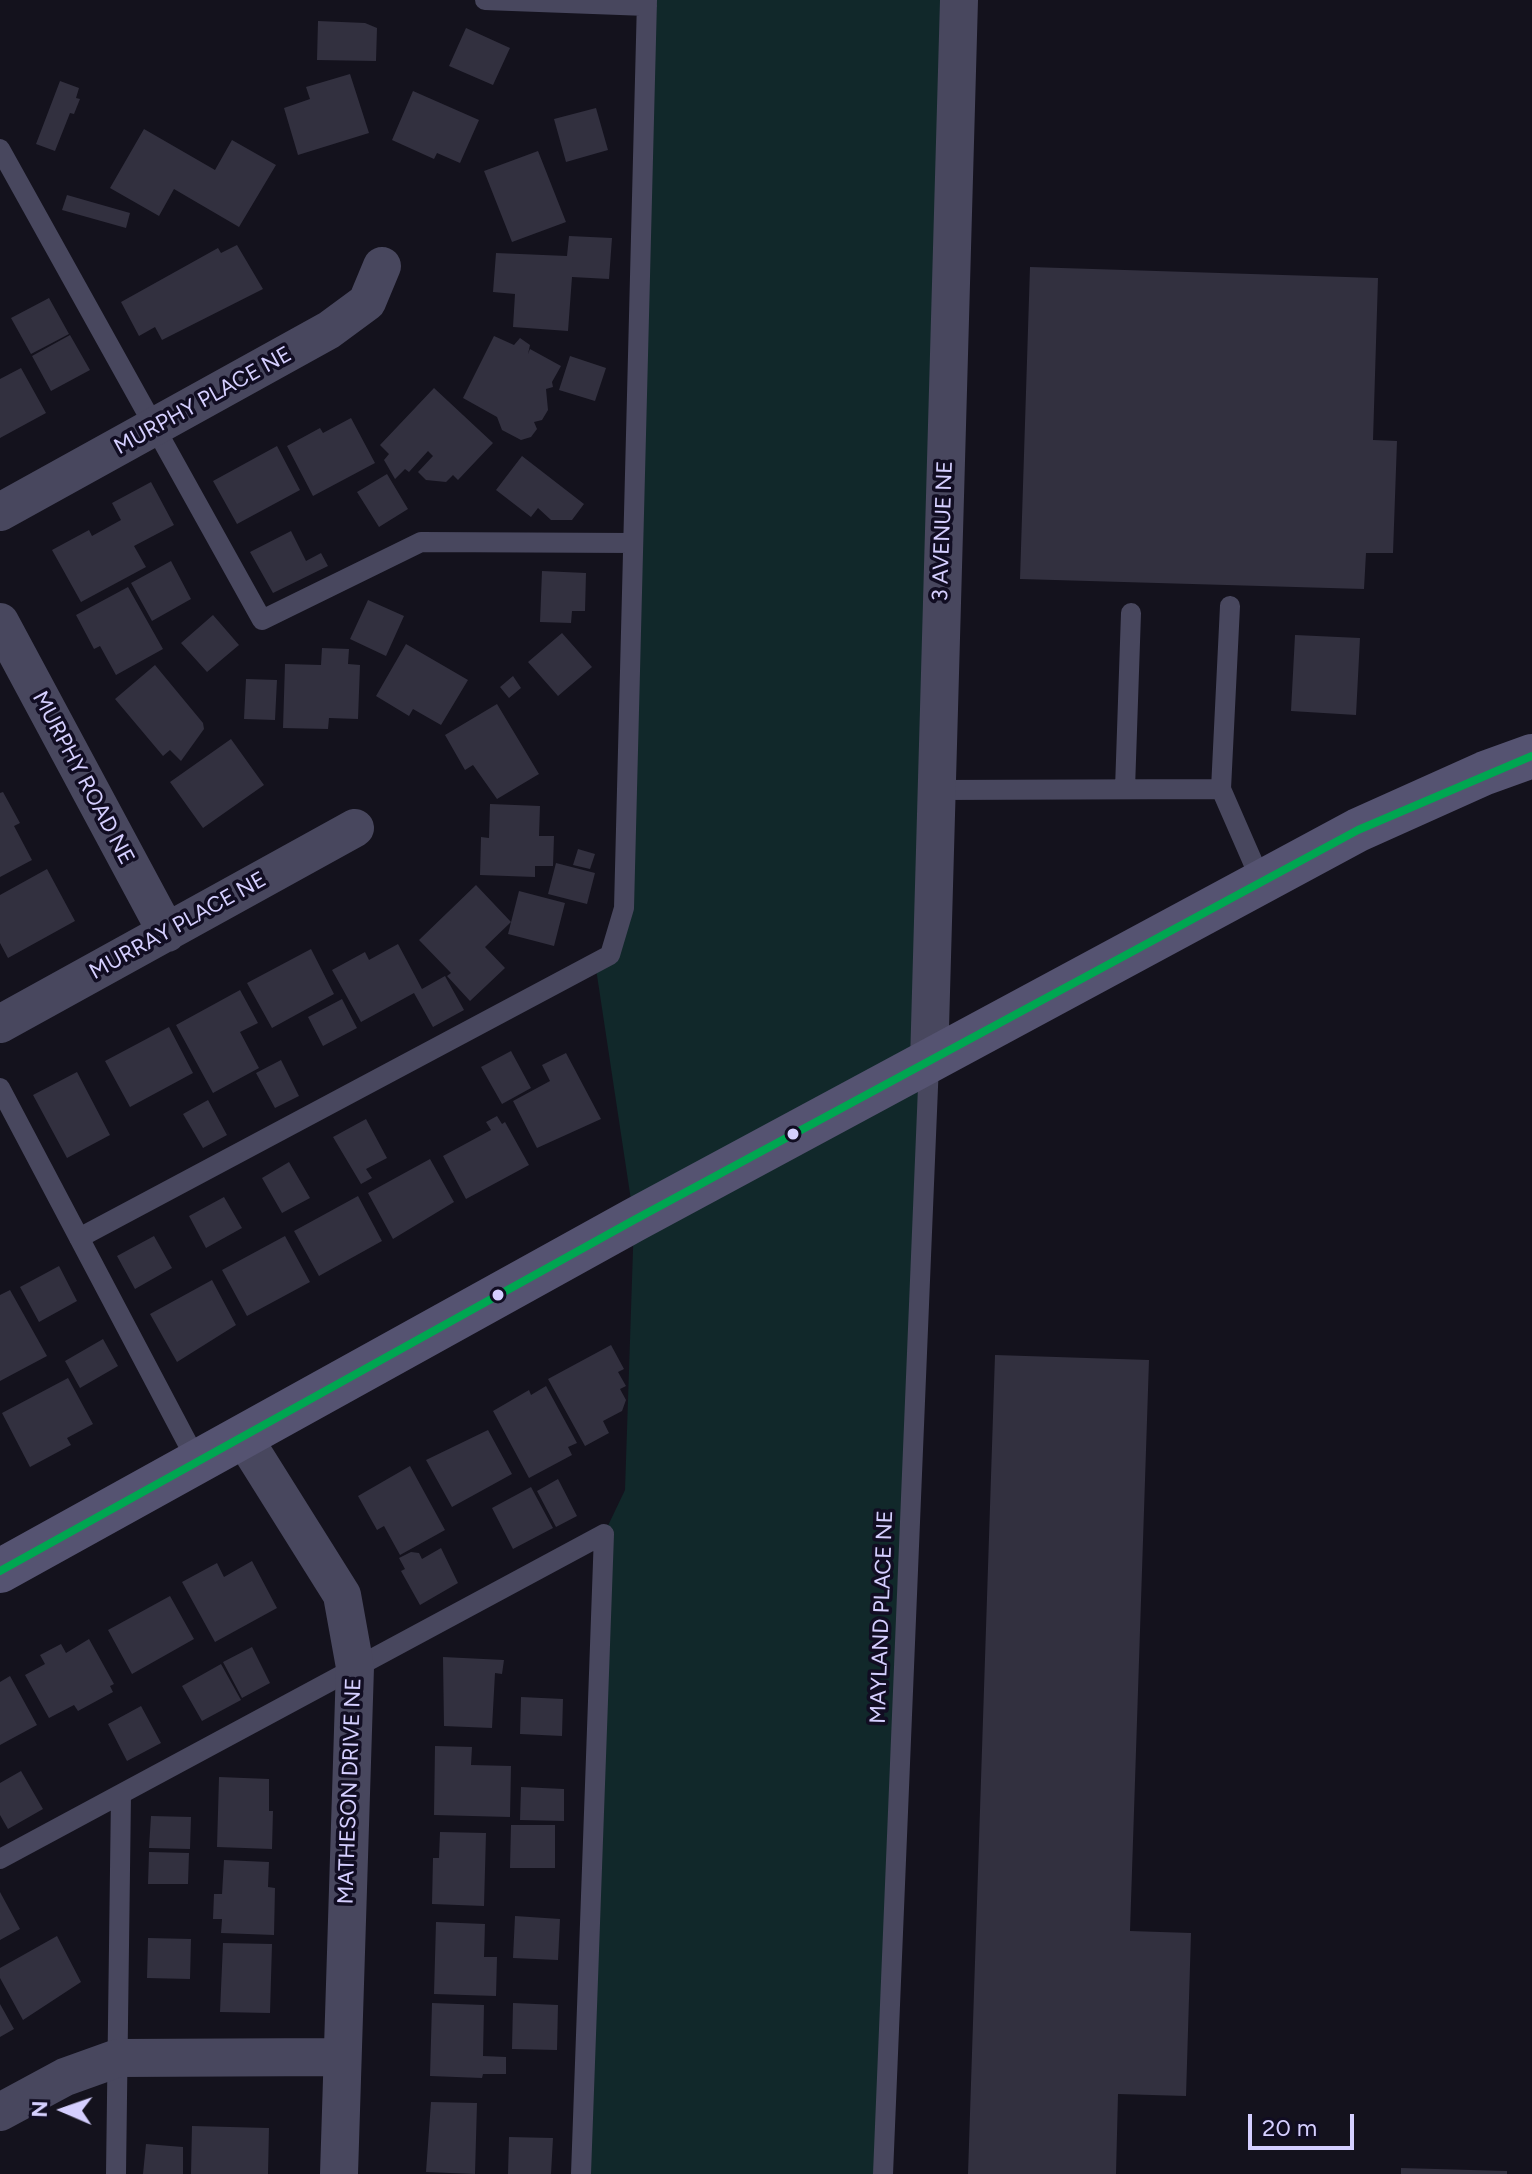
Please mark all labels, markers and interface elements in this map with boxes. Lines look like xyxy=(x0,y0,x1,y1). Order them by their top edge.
street label: MURPHY PLACE NE xyxy=(110,341,296,461)
street label: 3 AVENUE NE xyxy=(927,460,959,602)
street label: MURPHY ROAD NE xyxy=(26,687,140,869)
street label: MURRAY PLACE NE xyxy=(85,866,271,986)
unlabelled marker xyxy=(785,1126,801,1142)
unlabelled marker xyxy=(490,1287,506,1303)
street label: MAYLAND PLACE NE xyxy=(865,1510,899,1724)
street label: MATHESON DRIVE NE xyxy=(333,1677,367,1905)
north arrow xyxy=(24,2070,104,2150)
scale bar xyxy=(1252,2098,1358,2148)
text: N xyxy=(26,2100,53,2118)
text: 20 m xyxy=(1262,2113,1317,2142)

